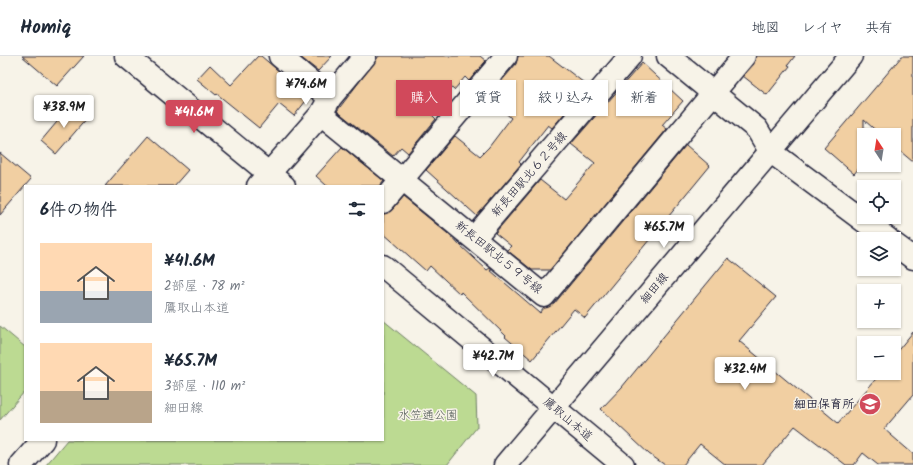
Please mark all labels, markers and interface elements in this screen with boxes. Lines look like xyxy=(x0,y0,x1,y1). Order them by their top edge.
text: Homiq xyxy=(20,13,71,43)
text: 地図 xyxy=(752,17,780,39)
text: レイヤ xyxy=(802,17,843,39)
text: 共有 xyxy=(865,17,893,39)
pin: ¥74.6M xyxy=(273,72,339,106)
text: ¥74.6M xyxy=(285,74,327,95)
chip: 購入 xyxy=(396,80,452,116)
chip: 賃貸 xyxy=(460,80,516,116)
chip: 絞り込み xyxy=(524,80,608,116)
chip: 新着 xyxy=(616,80,672,116)
pin: ¥38.9M xyxy=(31,95,97,129)
text: ¥38.9M xyxy=(43,97,85,118)
pin: ¥41.6M xyxy=(161,100,227,134)
text: ¥41.6M xyxy=(175,102,213,123)
street label: 新長田駅北６２号線 xyxy=(487,127,572,221)
north arrow xyxy=(857,128,901,172)
map controls xyxy=(857,128,901,380)
button: locate xyxy=(857,180,901,224)
text: 6件の物件 xyxy=(40,197,117,224)
icon: filters xyxy=(346,198,368,220)
pin: ¥65.7M xyxy=(631,215,697,249)
street label: 新長田駅北５９号線 xyxy=(451,216,547,299)
text: ¥65.7M xyxy=(644,217,684,238)
button: layers xyxy=(857,232,901,276)
text: ¥41.6M xyxy=(164,248,215,275)
icon: home xyxy=(72,259,120,307)
street label: 細田線 xyxy=(636,268,673,308)
text: 2部屋 · 78 m² xyxy=(164,276,244,297)
button: + xyxy=(857,284,901,328)
text: 鷹取山本道 xyxy=(164,298,229,319)
button: − xyxy=(857,336,901,380)
pin: ¥42.7M xyxy=(460,344,526,378)
text: ¥42.7M xyxy=(472,346,514,367)
text: ¥65.7M xyxy=(164,348,217,375)
pin: ¥32.4M xyxy=(712,357,778,391)
icon: home xyxy=(72,359,120,407)
text: ¥32.4M xyxy=(724,359,766,380)
text: 3部屋 · 110 m² xyxy=(164,376,245,397)
school or university icon: 細田保育所 xyxy=(857,391,883,417)
street label: 鷹取山本道 xyxy=(539,393,597,446)
place label: 細田保育所 xyxy=(794,395,855,414)
text: 細田線 xyxy=(164,398,203,419)
park label: 水笠通公園 xyxy=(398,406,458,425)

